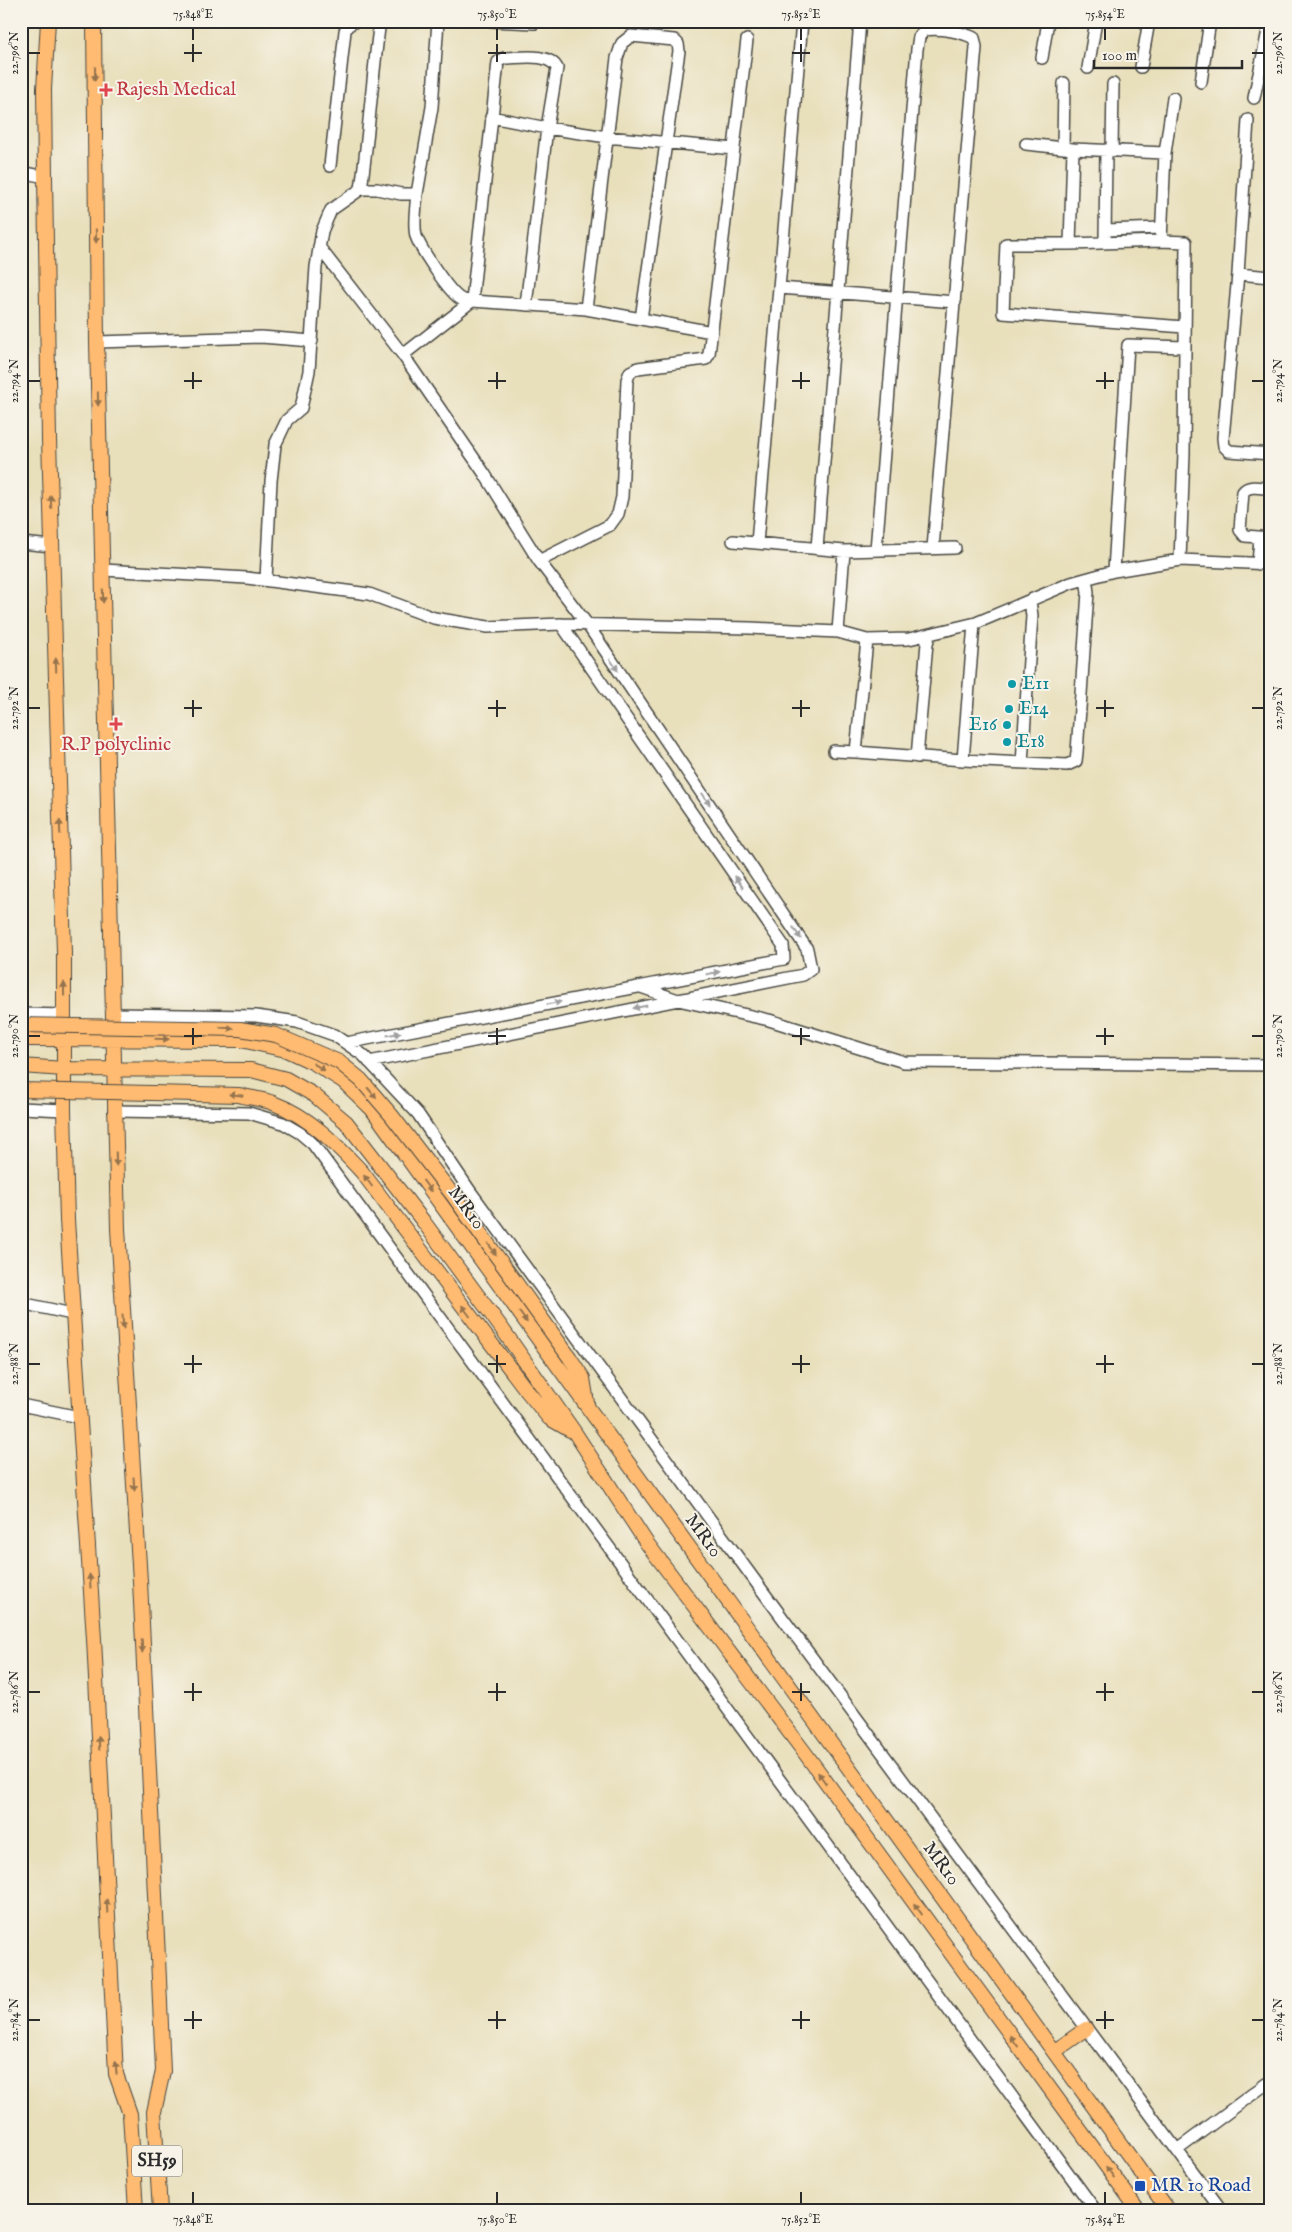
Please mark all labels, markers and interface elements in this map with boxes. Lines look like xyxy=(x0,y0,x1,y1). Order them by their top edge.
text: 75.848°E xyxy=(173,7,213,22)
text: 75.850°E xyxy=(477,7,517,22)
text: 75.852°E xyxy=(781,7,821,22)
text: 75.854°E xyxy=(1085,7,1125,22)
text: 22.796°N xyxy=(7,31,22,75)
text: 22.796°N xyxy=(1271,31,1286,75)
scale bar xyxy=(1094,38,1242,70)
text: 100 m xyxy=(1102,46,1138,65)
one-way arrow xyxy=(90,66,98,82)
place label: Rajesh Medical xyxy=(116,78,237,102)
marker: Rajesh Medical xyxy=(100,84,112,96)
one-way arrow xyxy=(92,229,100,245)
text: 22.794°N xyxy=(7,358,22,403)
text: 22.794°N xyxy=(1271,358,1286,403)
one-way arrow xyxy=(94,391,102,407)
one-way arrow xyxy=(47,494,55,510)
one-way arrow xyxy=(99,589,107,605)
one-way arrow xyxy=(51,656,59,672)
one-way arrow xyxy=(609,658,619,671)
place label: E11 xyxy=(1022,672,1049,696)
marker: E11 xyxy=(1006,678,1018,690)
text: 22.792°N xyxy=(7,685,22,730)
text: 22.792°N xyxy=(1271,685,1286,730)
place label: E14 xyxy=(1019,697,1049,721)
marker: E14 xyxy=(1003,703,1015,715)
place label: E16 xyxy=(969,713,998,737)
marker: R.P polyclinic xyxy=(109,717,123,731)
marker: E16 xyxy=(1001,719,1013,731)
place label: E18 xyxy=(1017,730,1045,754)
place label: R.P polyclinic xyxy=(61,733,171,757)
marker: E18 xyxy=(1001,736,1013,748)
one-way arrow xyxy=(701,792,710,806)
one-way arrow xyxy=(56,819,64,835)
one-way arrow xyxy=(734,876,744,889)
one-way arrow xyxy=(792,927,802,940)
one-way arrow xyxy=(706,968,722,976)
one-way arrow xyxy=(60,981,68,997)
one-way arrow xyxy=(546,999,562,1007)
one-way arrow xyxy=(632,1004,648,1012)
text: 22.790°N xyxy=(7,1013,22,1058)
text: 22.790°N xyxy=(1271,1013,1286,1058)
one-way arrow xyxy=(220,1024,236,1032)
one-way arrow xyxy=(386,1030,402,1038)
one-way arrow xyxy=(154,1035,170,1043)
one-way arrow xyxy=(313,1062,326,1071)
one-way arrow xyxy=(366,1086,377,1099)
one-way arrow xyxy=(227,1091,243,1099)
one-way arrow xyxy=(112,1151,120,1167)
one-way arrow xyxy=(363,1174,373,1188)
one-way arrow xyxy=(422,1179,432,1193)
street label: MR10 xyxy=(442,1181,490,1235)
one-way arrow xyxy=(487,1242,497,1256)
one-way arrow xyxy=(460,1304,471,1317)
one-way arrow xyxy=(517,1310,528,1323)
one-way arrow xyxy=(120,1314,128,1330)
text: 22.788°N xyxy=(7,1342,22,1385)
text: 22.788°N xyxy=(1271,1342,1286,1385)
one-way arrow xyxy=(130,1476,138,1492)
street label: MR10 xyxy=(679,1509,727,1563)
one-way arrow xyxy=(86,1573,94,1589)
one-way arrow xyxy=(139,1638,147,1654)
text: 22.786°N xyxy=(7,1670,22,1713)
text: 22.786°N xyxy=(1271,1670,1286,1713)
one-way arrow xyxy=(95,1735,103,1751)
one-way arrow xyxy=(817,1772,828,1785)
street label: MR10 xyxy=(917,1837,965,1891)
one-way arrow xyxy=(103,1897,111,1913)
one-way arrow xyxy=(913,1903,923,1916)
text: 22.784°N xyxy=(7,1998,22,2042)
text: 22.784°N xyxy=(1271,1998,1286,2042)
one-way arrow xyxy=(1008,2035,1019,2048)
one-way arrow xyxy=(111,2059,119,2075)
road number: SH59 xyxy=(132,2146,182,2176)
one-way arrow xyxy=(1105,2165,1115,2178)
place label: MR 10 Road xyxy=(1151,2174,1252,2198)
marker: MR 10 Road xyxy=(1133,2179,1147,2193)
text: 75.848°E xyxy=(173,2212,213,2227)
text: 75.850°E xyxy=(477,2212,517,2227)
text: 75.852°E xyxy=(781,2212,821,2227)
text: 75.854°E xyxy=(1085,2212,1125,2227)

